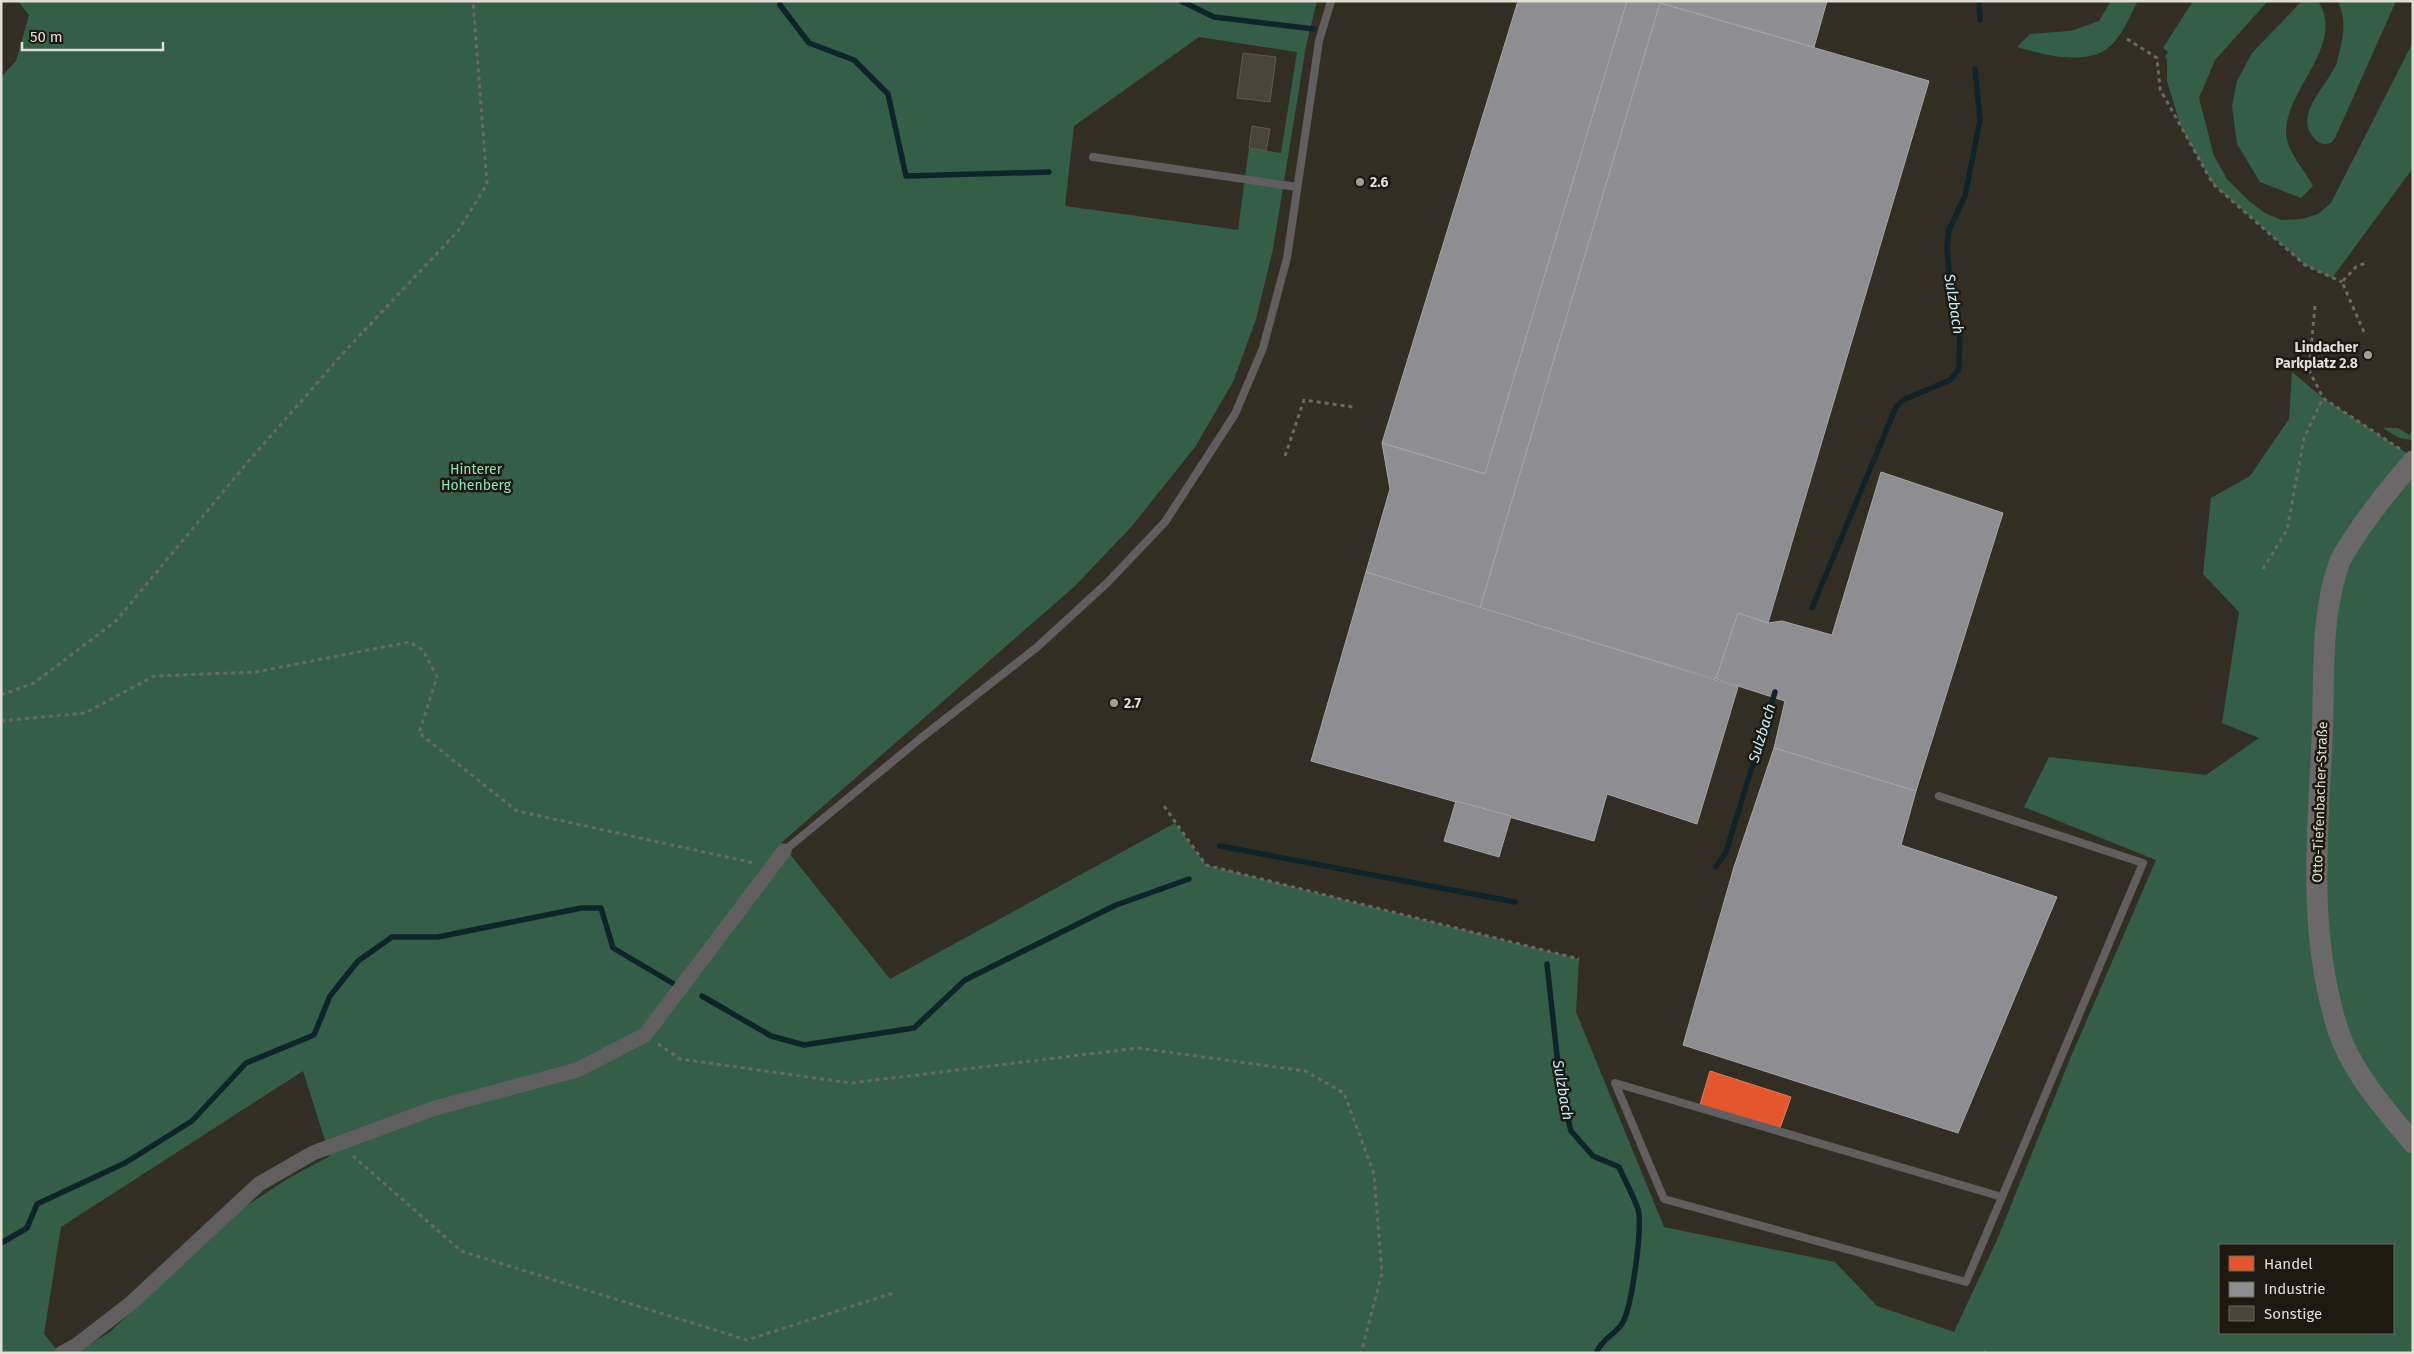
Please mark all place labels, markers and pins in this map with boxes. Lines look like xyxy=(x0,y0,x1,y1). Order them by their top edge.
place label: 2.6 xyxy=(1370,174,1388,191)
marker: 2.6 xyxy=(1354,176,1366,188)
place label: Lindacher Parkplatz 2.8 xyxy=(2275,339,2358,372)
marker: Lindacher Parkplatz 2.8 xyxy=(2362,349,2374,361)
place label: 2.7 xyxy=(1124,695,1142,712)
marker: 2.7 xyxy=(1108,697,1120,709)

